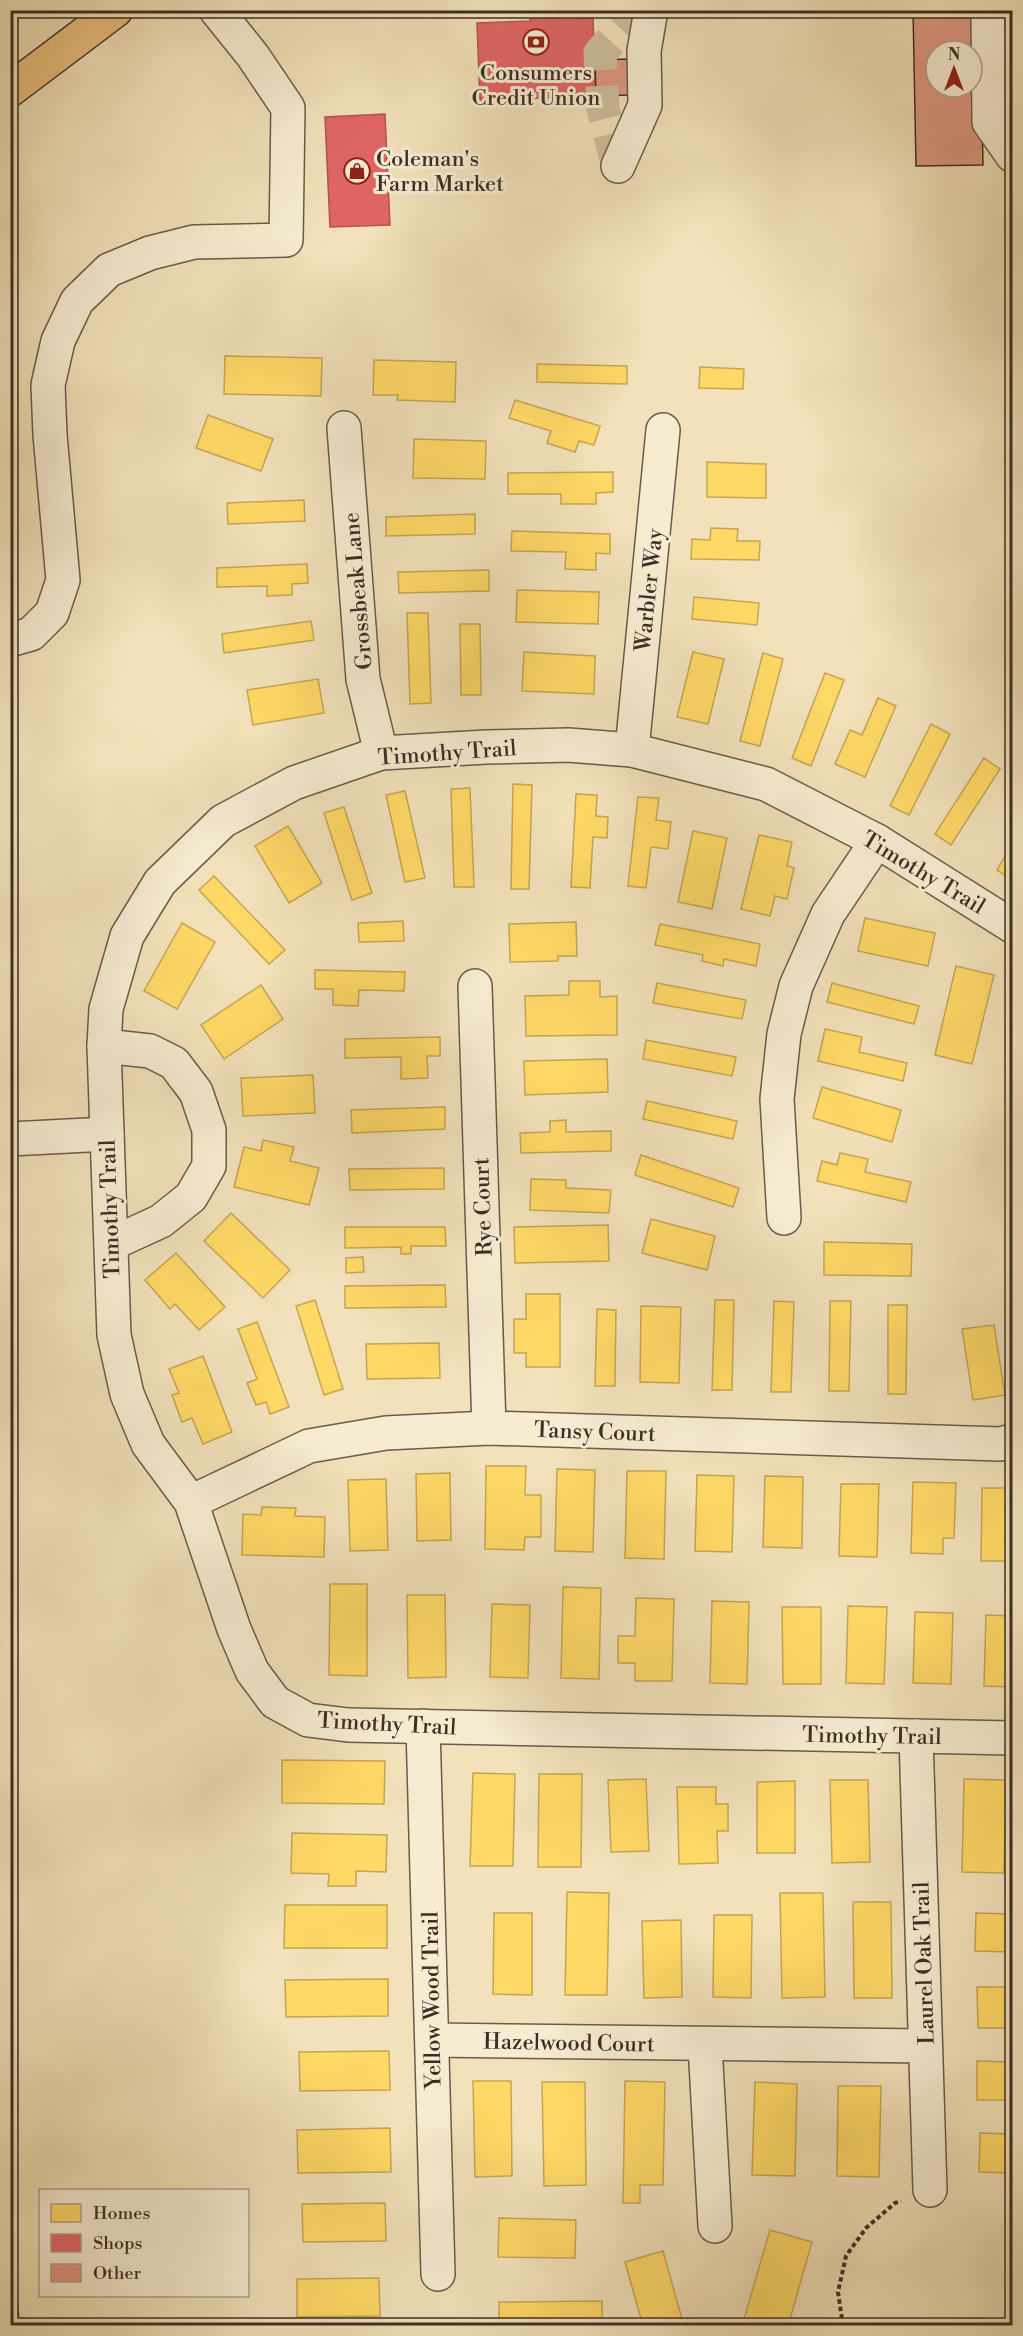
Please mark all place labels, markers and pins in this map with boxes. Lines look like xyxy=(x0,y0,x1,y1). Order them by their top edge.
bank icon: Consumers Credit Union xyxy=(521,27,551,57)
place label: Consumers Credit Union xyxy=(472,60,600,112)
place label: Coleman's Farm Market xyxy=(376,146,504,198)
shop icon: Coleman's Farm Market xyxy=(342,156,372,186)

